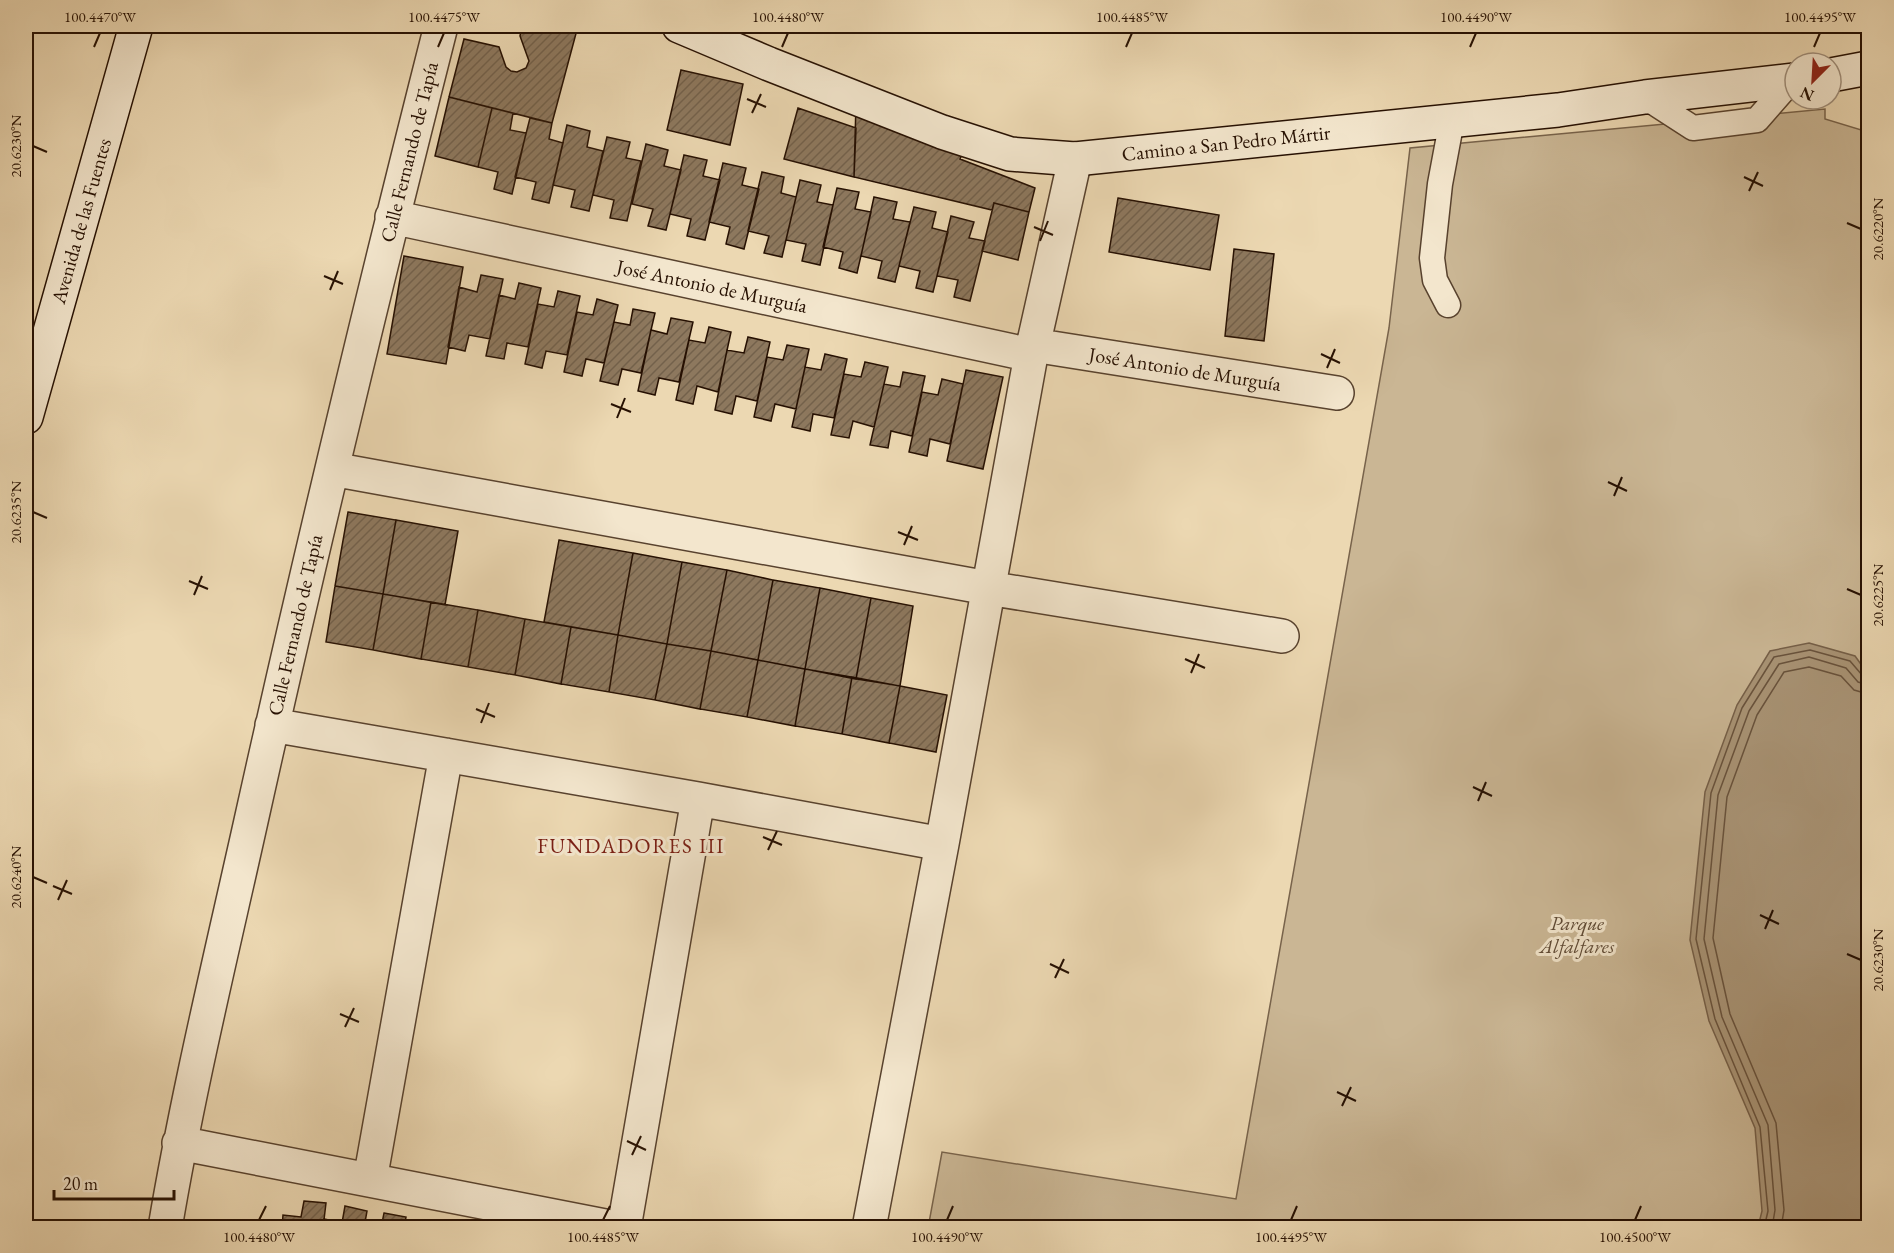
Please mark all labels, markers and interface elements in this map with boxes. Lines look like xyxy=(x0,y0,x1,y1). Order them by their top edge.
text: 100.4470°W xyxy=(64,7,136,26)
text: 100.4475°W xyxy=(408,7,480,26)
text: 100.4480°W xyxy=(752,7,824,26)
text: 100.4485°W xyxy=(1096,7,1168,26)
text: 100.4490°W xyxy=(1440,7,1512,26)
text: 100.4495°W xyxy=(1784,7,1856,26)
north arrow xyxy=(1783,51,1843,111)
street label: Calle Fernando de Tapía xyxy=(374,59,444,245)
text: N xyxy=(1797,82,1817,106)
text: 20.6230°N xyxy=(6,114,25,177)
street label: Camino a San Pedro Mártir xyxy=(1121,119,1332,167)
street label: Avenida de las Fuentes xyxy=(45,135,117,308)
text: 20.6220°N xyxy=(1868,197,1887,260)
street label: José Antonio de Murguía xyxy=(612,253,810,319)
street label: José Antonio de Murguía xyxy=(1085,341,1283,397)
text: 20.6235°N xyxy=(6,480,25,543)
street label: Calle Fernando de Tapía xyxy=(261,532,329,718)
text: 20.6225°N xyxy=(1868,563,1887,626)
district label: FUNDADORES III xyxy=(537,832,725,859)
text: 20.6240°N xyxy=(6,845,25,908)
park label: Parque Alfalfares xyxy=(1538,910,1615,959)
text: 20.6230°N xyxy=(1868,928,1887,991)
scale bar xyxy=(54,1163,174,1201)
text: 20 m xyxy=(63,1172,98,1195)
text: 100.4480°W xyxy=(223,1227,295,1246)
text: 100.4485°W xyxy=(567,1227,639,1246)
text: 100.4490°W xyxy=(911,1227,983,1246)
text: 100.4495°W xyxy=(1255,1227,1327,1246)
text: 100.4500°W xyxy=(1599,1227,1671,1246)

